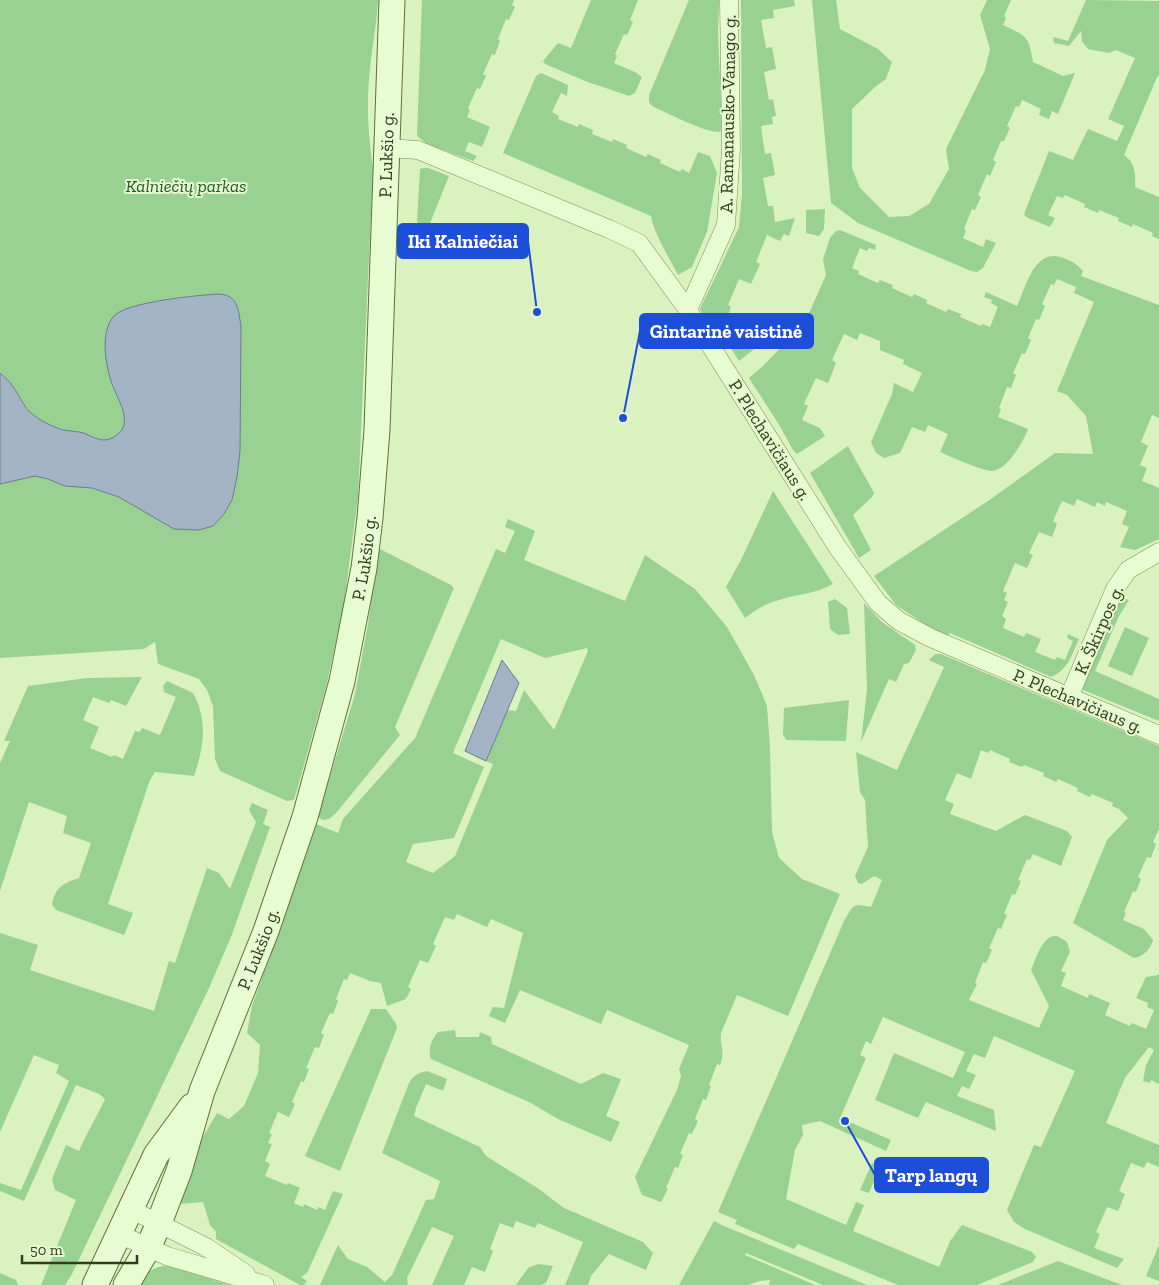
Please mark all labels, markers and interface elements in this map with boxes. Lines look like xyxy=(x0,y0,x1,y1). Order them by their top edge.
street label: A. Ramanausko-Vanago g. xyxy=(715,14,741,214)
street label: P. Lukšio g. xyxy=(374,112,399,198)
park label: Kalniečių parkas xyxy=(125,175,247,197)
callout: Iki Kalniečiai xyxy=(398,224,528,258)
text: Iki Kalniečiai xyxy=(408,230,518,253)
callout: Gintarinė vaistinė xyxy=(640,314,813,348)
text: Gintarinė vaistinė xyxy=(650,320,802,343)
street label: P. Plechavičiaus g. xyxy=(724,375,816,505)
street label: P. Lukšio g. xyxy=(347,515,381,602)
street label: K. Škirpos g. xyxy=(1070,582,1128,678)
street label: P. Plechavičiaus g. xyxy=(1010,664,1146,738)
street label: P. Lukšio g. xyxy=(233,906,284,993)
callout: Tarp langų xyxy=(875,1158,988,1192)
text: Tarp langų xyxy=(885,1164,977,1187)
scale bar xyxy=(22,1232,138,1264)
text: 50 m xyxy=(30,1241,63,1259)

